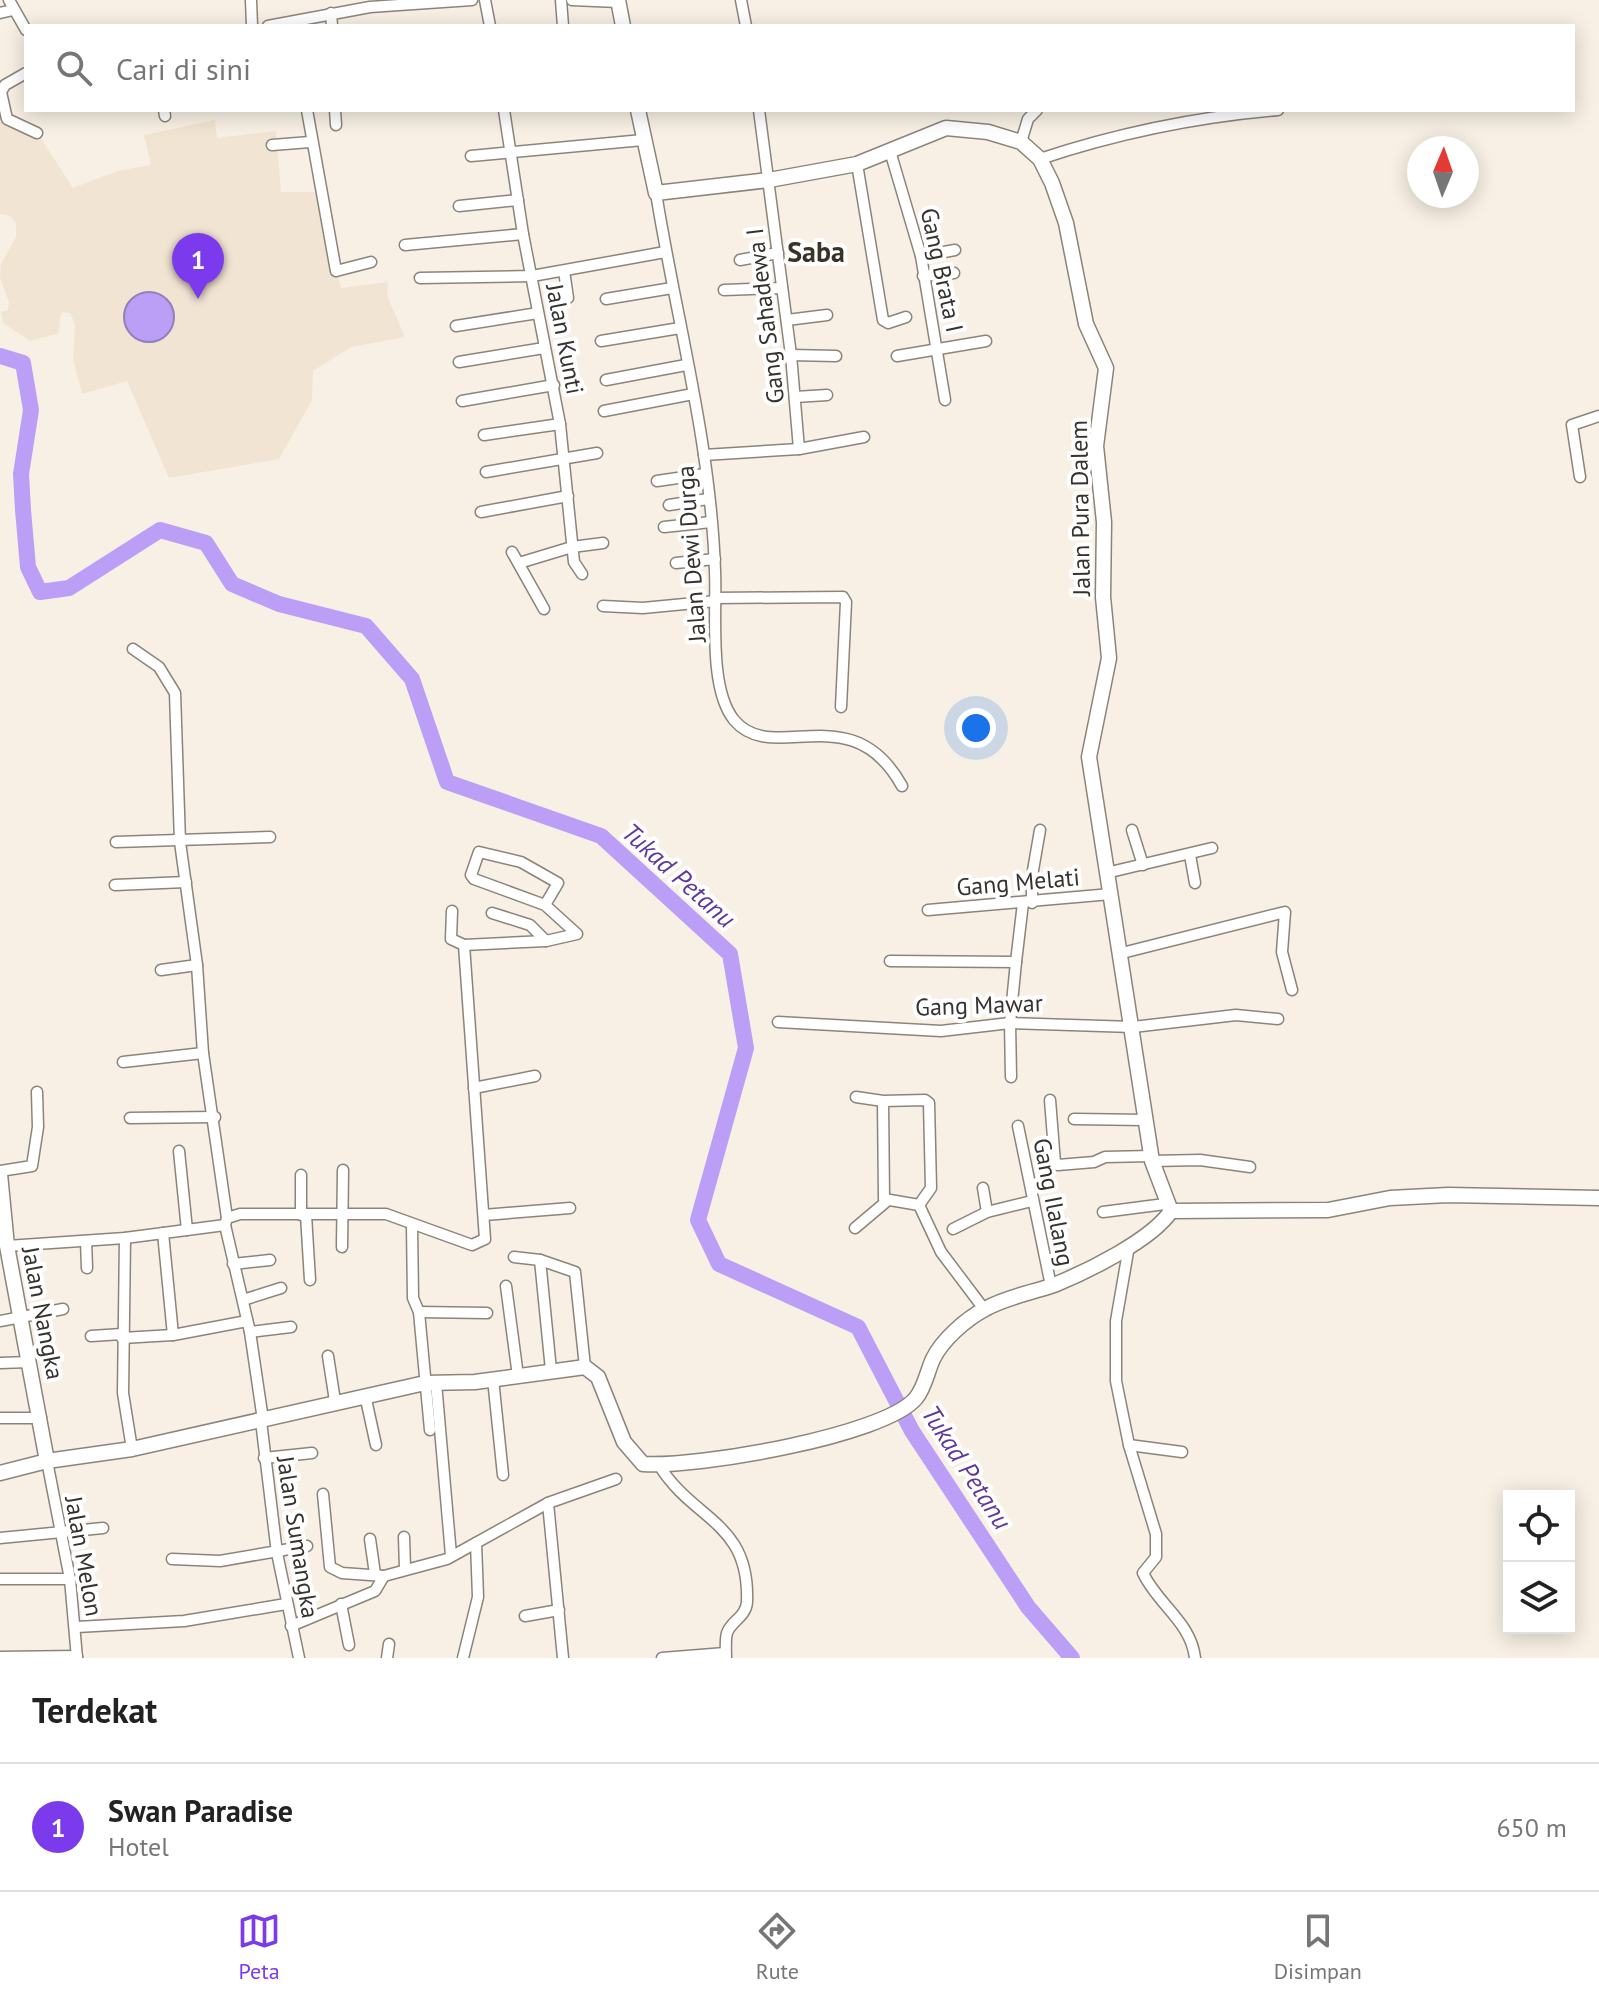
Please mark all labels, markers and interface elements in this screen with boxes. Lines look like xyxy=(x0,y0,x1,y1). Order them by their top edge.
search box xyxy=(24,24,1575,112)
icon: search xyxy=(52,46,96,90)
text: Cari di sini xyxy=(116,49,251,88)
north arrow xyxy=(1407,136,1479,208)
street label: Gang Brata I xyxy=(914,205,970,335)
street label: Gang Sahadewa I xyxy=(739,227,791,405)
pin: 1 xyxy=(172,233,224,299)
district label: Saba xyxy=(787,233,845,270)
street label: Jalan Kunti xyxy=(539,280,591,397)
street label: Jalan Pura Dalem xyxy=(1063,420,1097,597)
street label: Jalan Dewi Durga xyxy=(669,465,713,644)
your location xyxy=(956,708,996,748)
water label: Tukad Petanu xyxy=(615,815,743,935)
street label: Gang Melati xyxy=(955,861,1081,903)
street label: Gang Mawar xyxy=(915,987,1043,1023)
street label: Gang Ilalang xyxy=(1026,1135,1082,1269)
street label: Jalan Nangka xyxy=(15,1243,71,1382)
water label: Tukad Petanu xyxy=(915,1399,1019,1535)
street label: Jalan Sumangka xyxy=(270,1453,326,1620)
map controls xyxy=(1503,1490,1575,1634)
button: locate xyxy=(1503,1490,1575,1562)
street label: Jalan Melon xyxy=(58,1492,110,1619)
button: layers xyxy=(1503,1562,1575,1634)
text: Terdekat xyxy=(32,1688,157,1732)
text: Swan Paradise xyxy=(108,1791,293,1830)
text: 1 xyxy=(51,1811,65,1844)
text: 650 m xyxy=(1496,1811,1567,1844)
text: Hotel xyxy=(108,1830,169,1863)
tab: Peta xyxy=(237,1909,281,1985)
tab: Rute xyxy=(755,1909,799,1985)
tab: Disimpan xyxy=(1274,1909,1362,1985)

